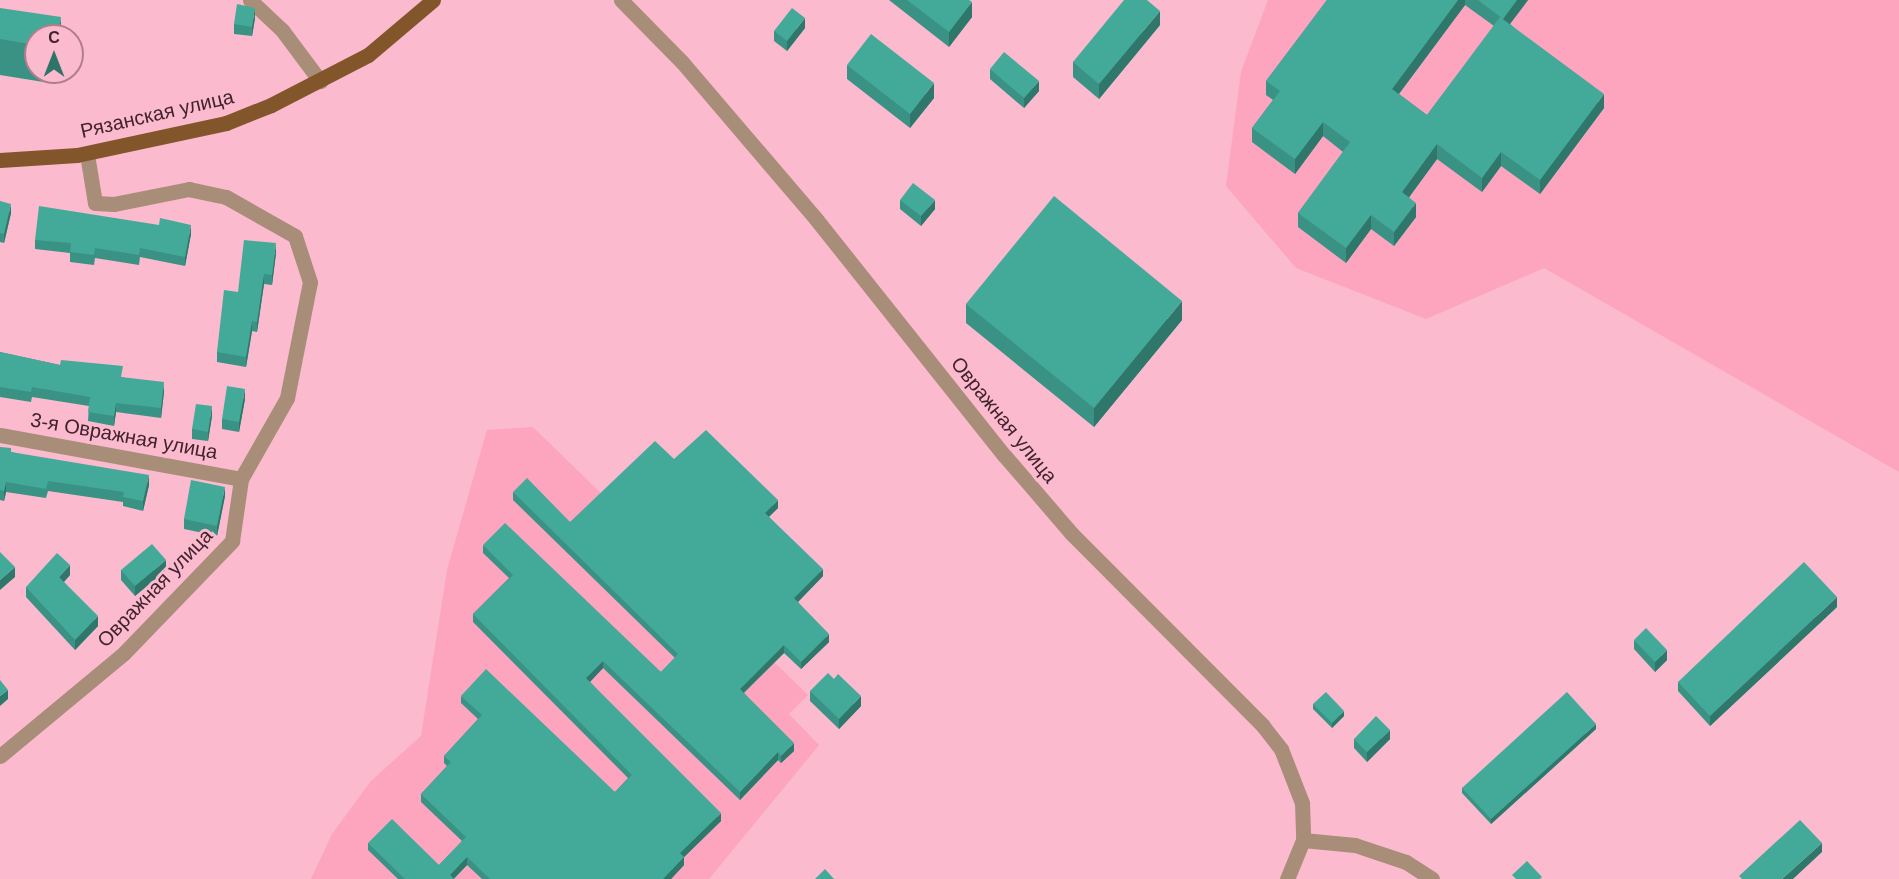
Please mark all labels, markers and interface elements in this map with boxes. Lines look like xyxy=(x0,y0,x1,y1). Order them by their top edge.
north arrow xyxy=(24,24,84,84)
text: С xyxy=(48,29,60,46)
street label: Рязанская улица xyxy=(78,85,236,143)
street label: Овражная улица xyxy=(946,352,1062,488)
street label: 3-я Овражная улица xyxy=(29,408,219,464)
street label: Овражная улица xyxy=(92,524,218,652)

